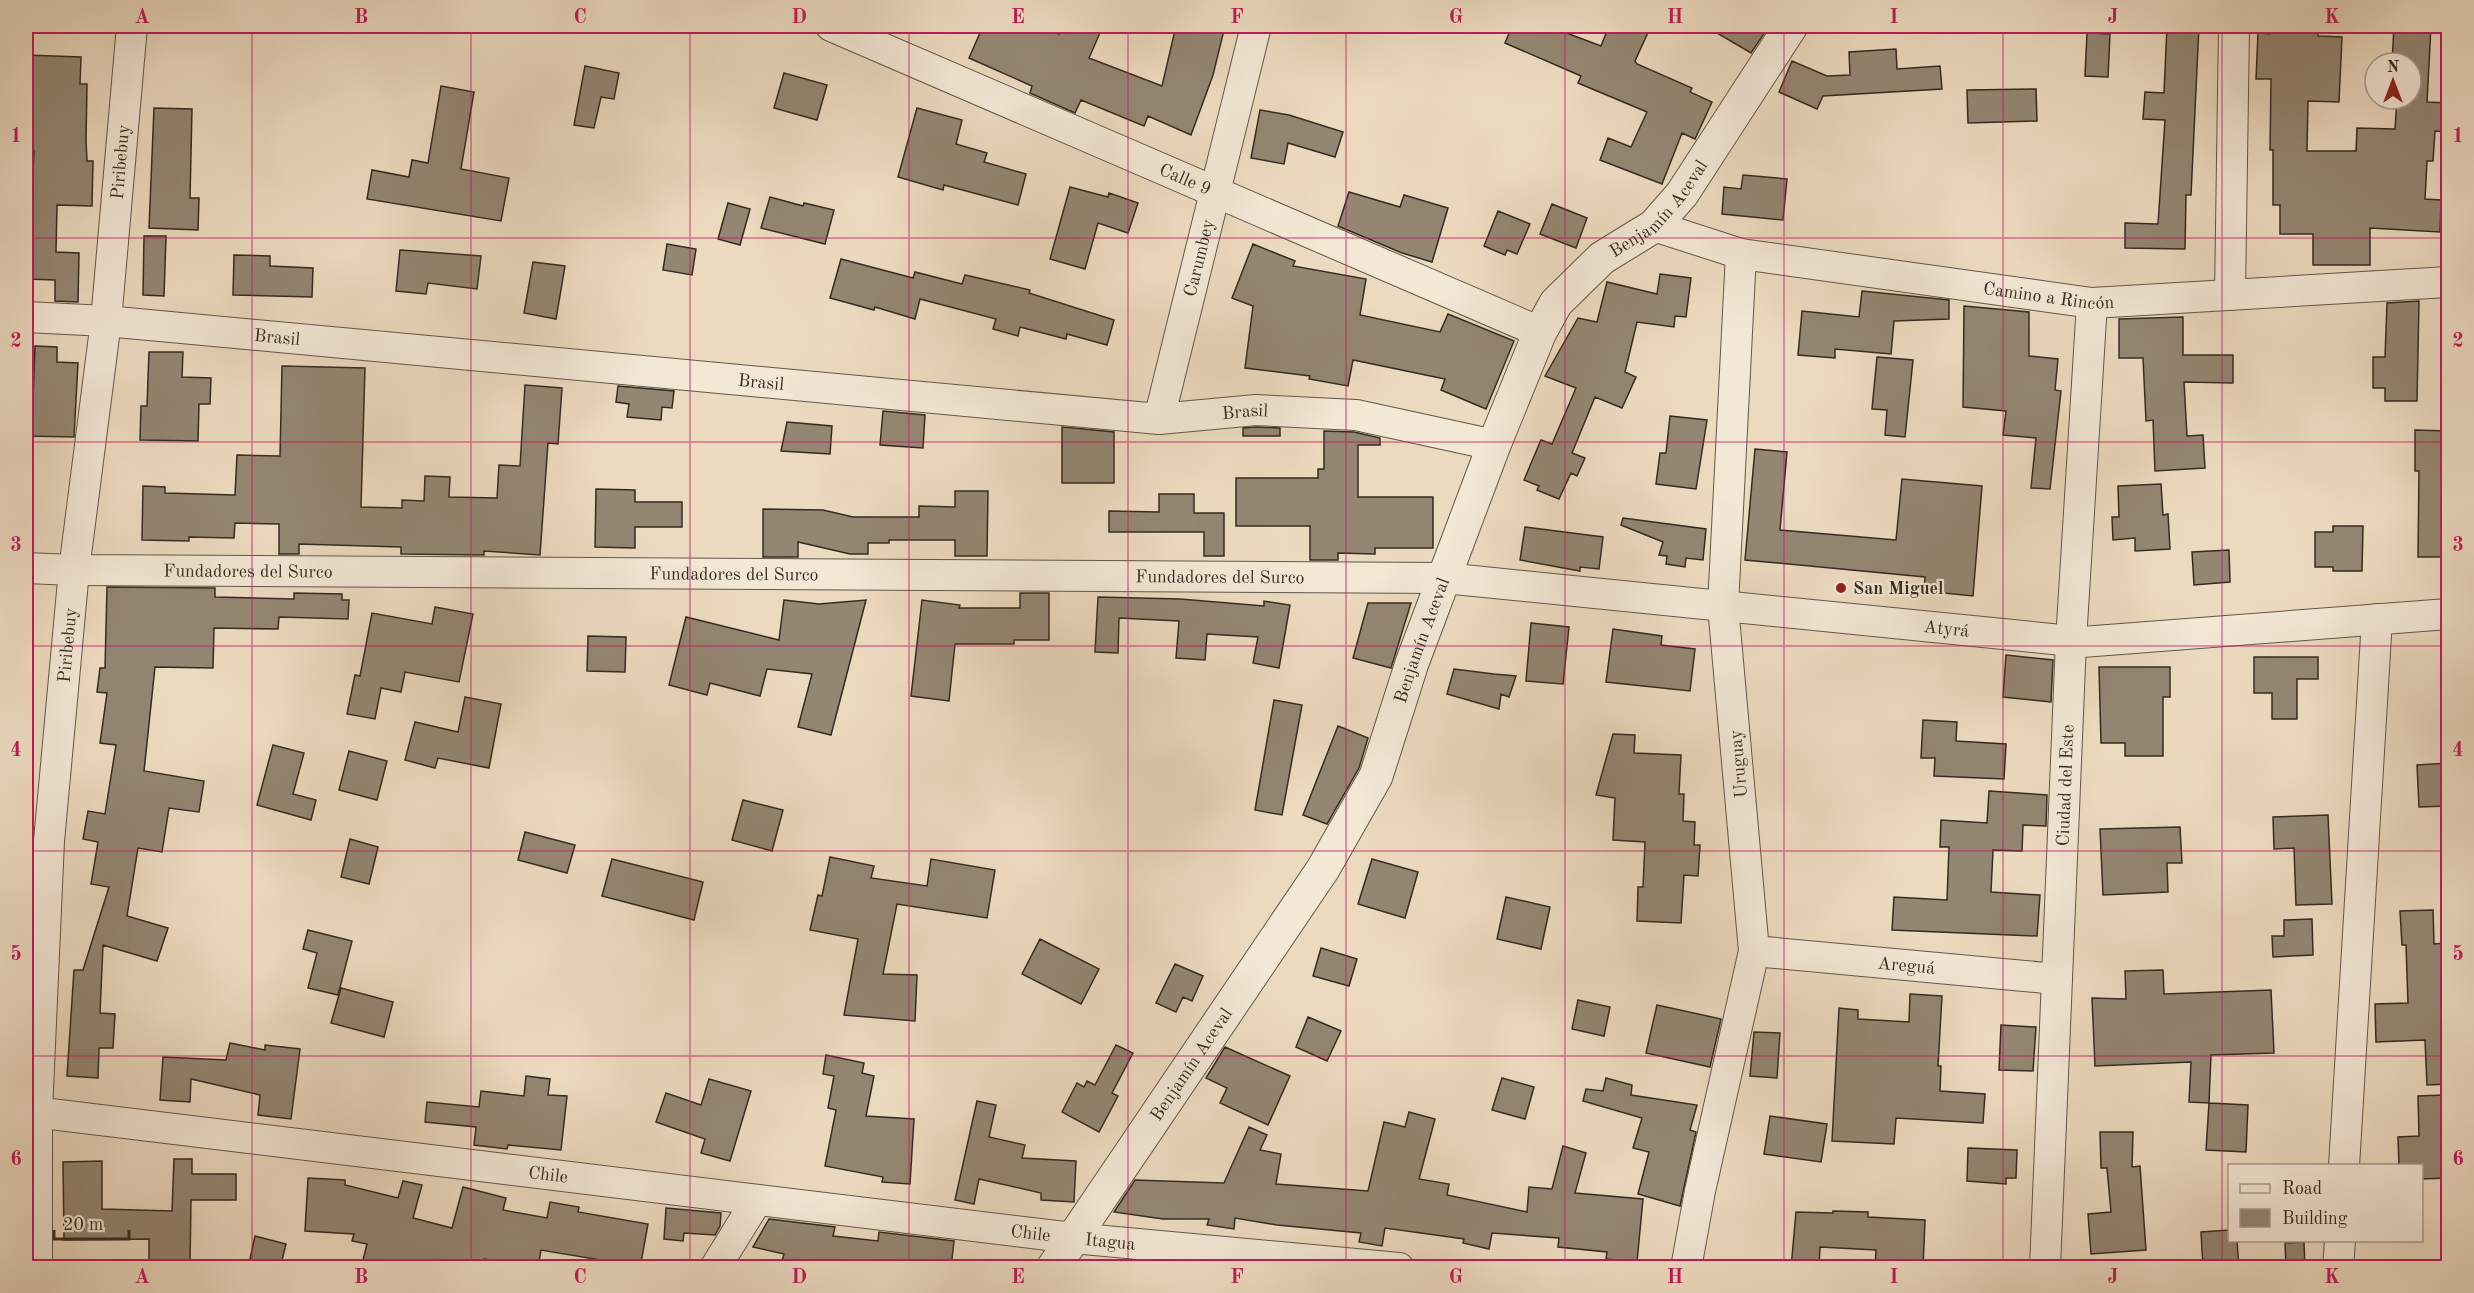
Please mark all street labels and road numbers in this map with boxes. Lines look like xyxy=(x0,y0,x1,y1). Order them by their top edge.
street label: Piribebuy xyxy=(109,123,133,200)
street label: Benjamín Aceval xyxy=(1607,157,1711,261)
street label: Calle 9 xyxy=(1156,161,1214,199)
street label: Carumbey xyxy=(1182,217,1218,299)
street label: Camino a Rincón xyxy=(1982,280,2115,313)
street label: Brasil xyxy=(253,327,301,349)
street label: Brasil xyxy=(737,372,785,394)
street label: Brasil xyxy=(1221,402,1269,423)
street label: Fundadores del Surco xyxy=(163,563,333,582)
street label: Fundadores del Surco xyxy=(649,565,819,584)
street label: Fundadores del Surco xyxy=(1135,568,1305,587)
street label: Benjamín Aceval xyxy=(1392,575,1453,705)
street label: Piribebuy xyxy=(56,606,81,683)
street label: Atyrá xyxy=(1923,618,1970,641)
street label: Ciudad del Este xyxy=(2054,724,2078,847)
street label: Uruguay xyxy=(1727,729,1751,799)
street label: Areguá xyxy=(1877,954,1936,978)
street label: Benjamín Aceval xyxy=(1147,1005,1236,1124)
street label: Chile xyxy=(527,1164,569,1187)
street label: Chile xyxy=(1010,1223,1051,1245)
street label: Itagua xyxy=(1084,1231,1136,1254)

